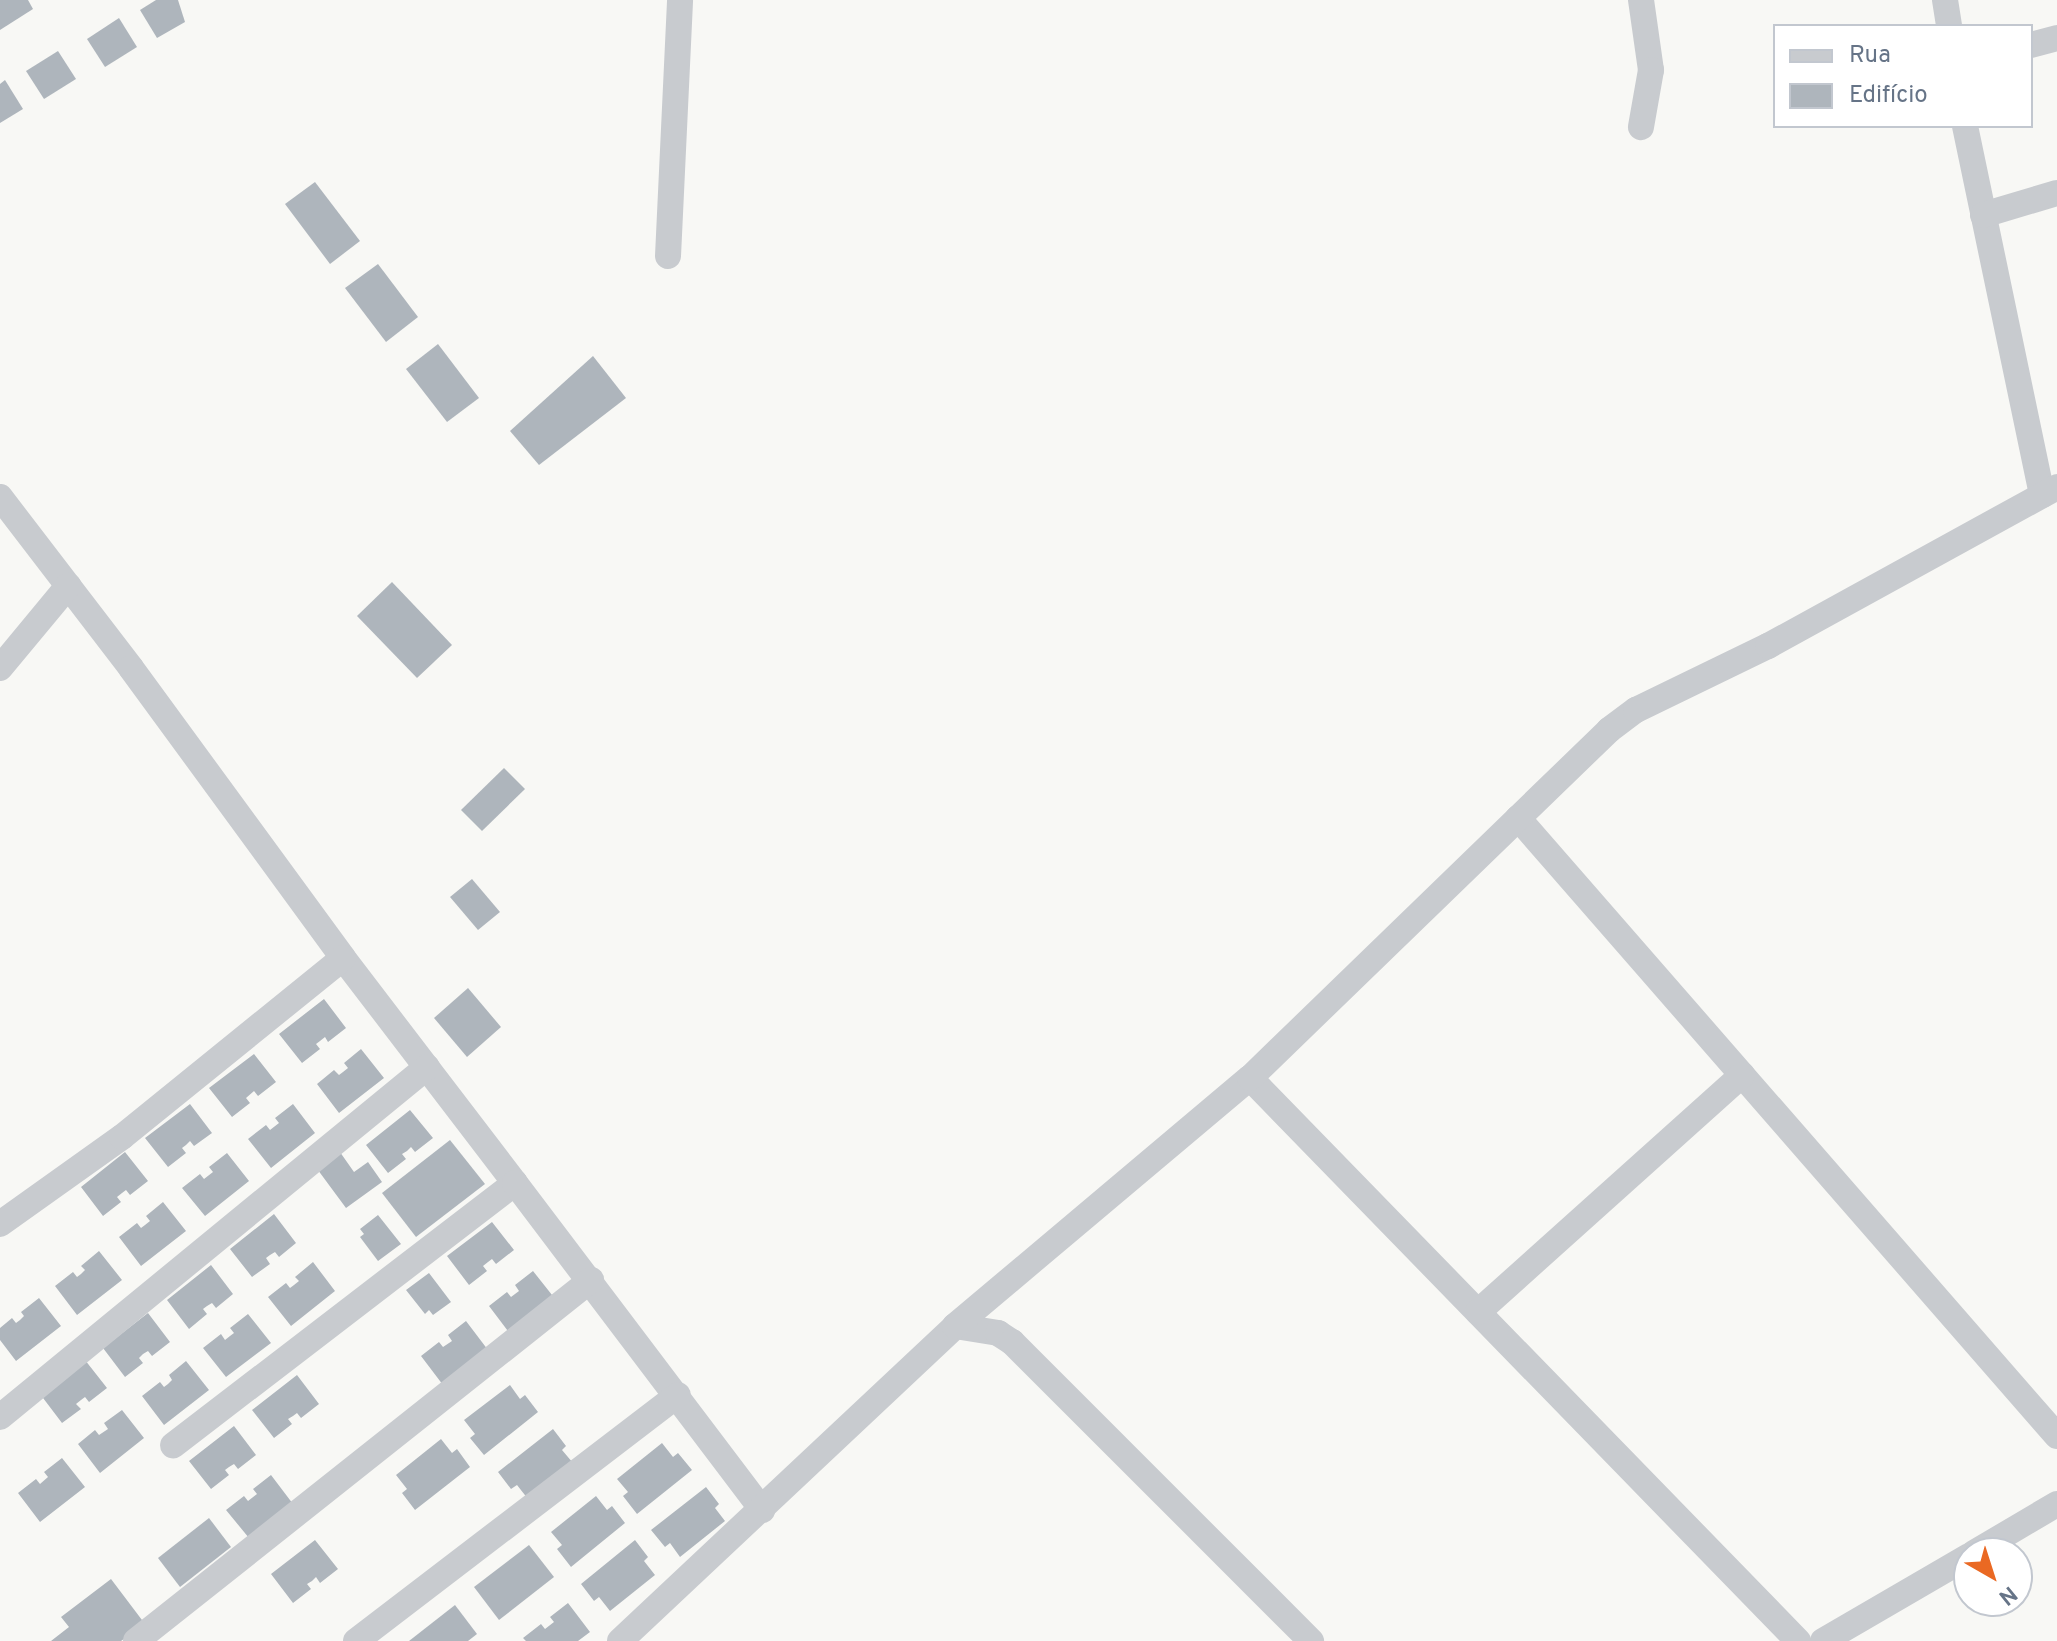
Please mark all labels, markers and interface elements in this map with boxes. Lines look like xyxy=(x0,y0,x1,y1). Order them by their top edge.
legend xyxy=(1773,24,2033,128)
text: Rua xyxy=(1849,41,1891,71)
text: Edifício xyxy=(1849,81,1928,111)
north arrow xyxy=(1953,1537,2033,1617)
text: N xyxy=(1993,1579,2022,1610)

